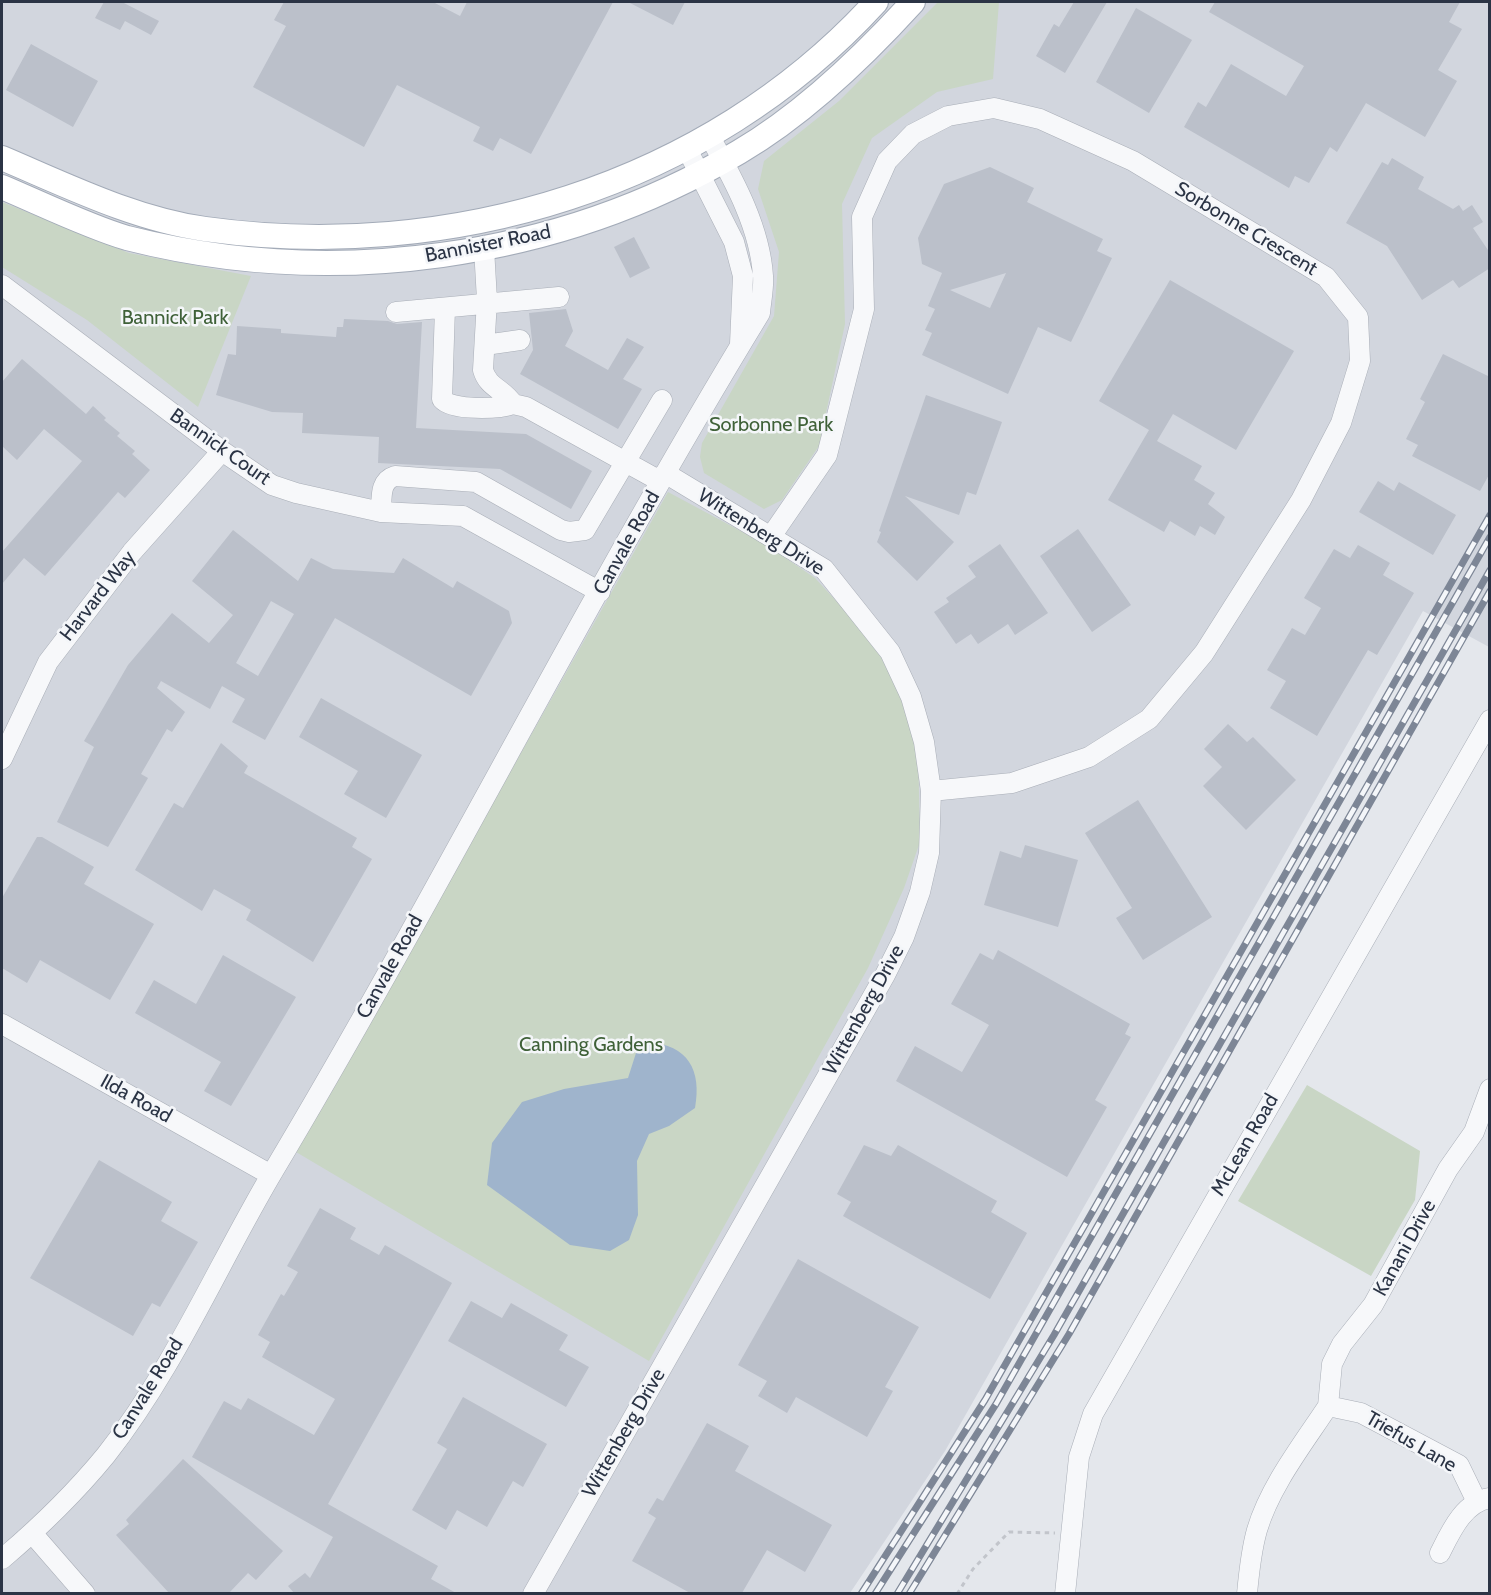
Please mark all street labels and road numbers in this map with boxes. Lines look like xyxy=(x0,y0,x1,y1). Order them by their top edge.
street label: Sorbonne Crescent xyxy=(1170,177,1322,281)
street label: Bannister Road xyxy=(423,220,553,268)
street label: Bannick Court xyxy=(165,404,275,490)
street label: Wittenberg Drive xyxy=(693,483,829,581)
street label: Canvale Road xyxy=(589,487,665,599)
street label: Harvard Way xyxy=(55,546,141,646)
street label: Canvale Road xyxy=(352,911,428,1023)
street label: Wittenberg Drive xyxy=(818,941,910,1079)
street label: Ilda Road xyxy=(96,1070,176,1128)
street label: McLean Road xyxy=(1206,1090,1284,1200)
street label: Kanani Drive xyxy=(1369,1196,1441,1300)
street label: Canvale Road xyxy=(107,1334,189,1444)
street label: Wittenberg Drive xyxy=(577,1364,671,1502)
street label: Triefus Lane xyxy=(1361,1406,1461,1478)

